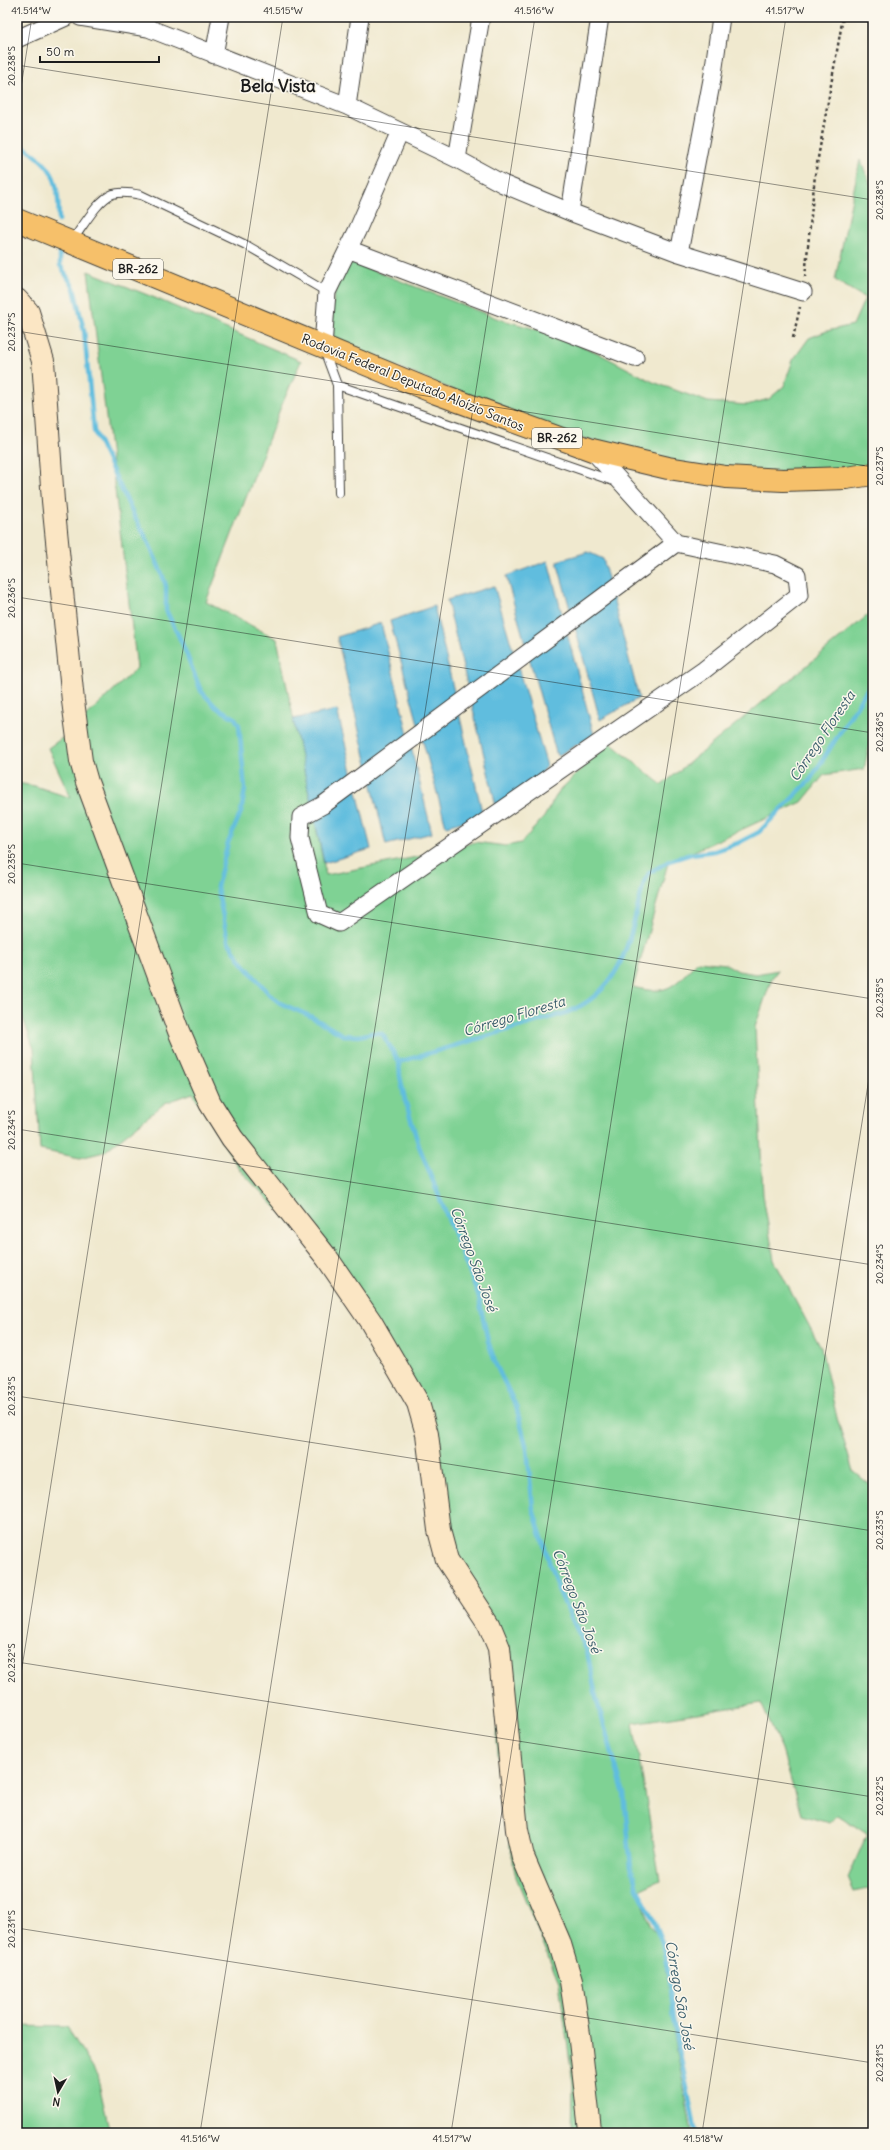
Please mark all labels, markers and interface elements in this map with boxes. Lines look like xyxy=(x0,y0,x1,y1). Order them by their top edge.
text: 41.514°W xyxy=(11,4,51,17)
text: 41.515°W xyxy=(263,4,303,17)
text: 41.516°W xyxy=(514,4,554,17)
text: 41.517°W xyxy=(766,4,804,17)
scale bar xyxy=(40,38,159,64)
text: 50 m xyxy=(46,44,75,59)
text: 20.238°S xyxy=(5,46,18,86)
district label: Bela Vista xyxy=(240,75,316,97)
text: 20.238°S xyxy=(873,180,886,220)
road number: BR-262 xyxy=(113,259,163,279)
text: 20.237°S xyxy=(5,312,18,352)
street label: Rodovia Federal Deputado Aloízio Santos xyxy=(299,330,527,435)
road number: BR-262 xyxy=(532,428,582,448)
text: 20.237°S xyxy=(873,446,886,486)
text: 20.236°S xyxy=(5,578,18,618)
water label: Córrego Floresta xyxy=(785,686,859,785)
text: 20.236°S xyxy=(873,712,886,752)
text: 20.235°S xyxy=(5,844,18,884)
text: 20.235°S xyxy=(873,978,886,1018)
water label: Córrego Floresta xyxy=(461,992,568,1040)
text: 20.234°S xyxy=(5,1110,18,1150)
water label: Córrego São José xyxy=(447,1204,502,1315)
text: 20.234°S xyxy=(873,1244,886,1284)
text: 20.233°S xyxy=(5,1376,18,1416)
text: 20.233°S xyxy=(873,1510,886,1550)
water label: Córrego São José xyxy=(549,1546,606,1657)
text: 20.232°S xyxy=(5,1643,18,1683)
text: 20.232°S xyxy=(873,1776,886,1816)
text: 20.231°S xyxy=(5,1910,18,1948)
water label: Córrego São José xyxy=(662,1939,699,2052)
text: 20.231°S xyxy=(873,2044,886,2082)
north arrow xyxy=(38,2072,78,2112)
text: N xyxy=(52,2094,61,2109)
text: 41.516°W xyxy=(180,2132,220,2145)
text: 41.517°W xyxy=(433,2132,471,2145)
text: 41.518°W xyxy=(683,2132,723,2145)

